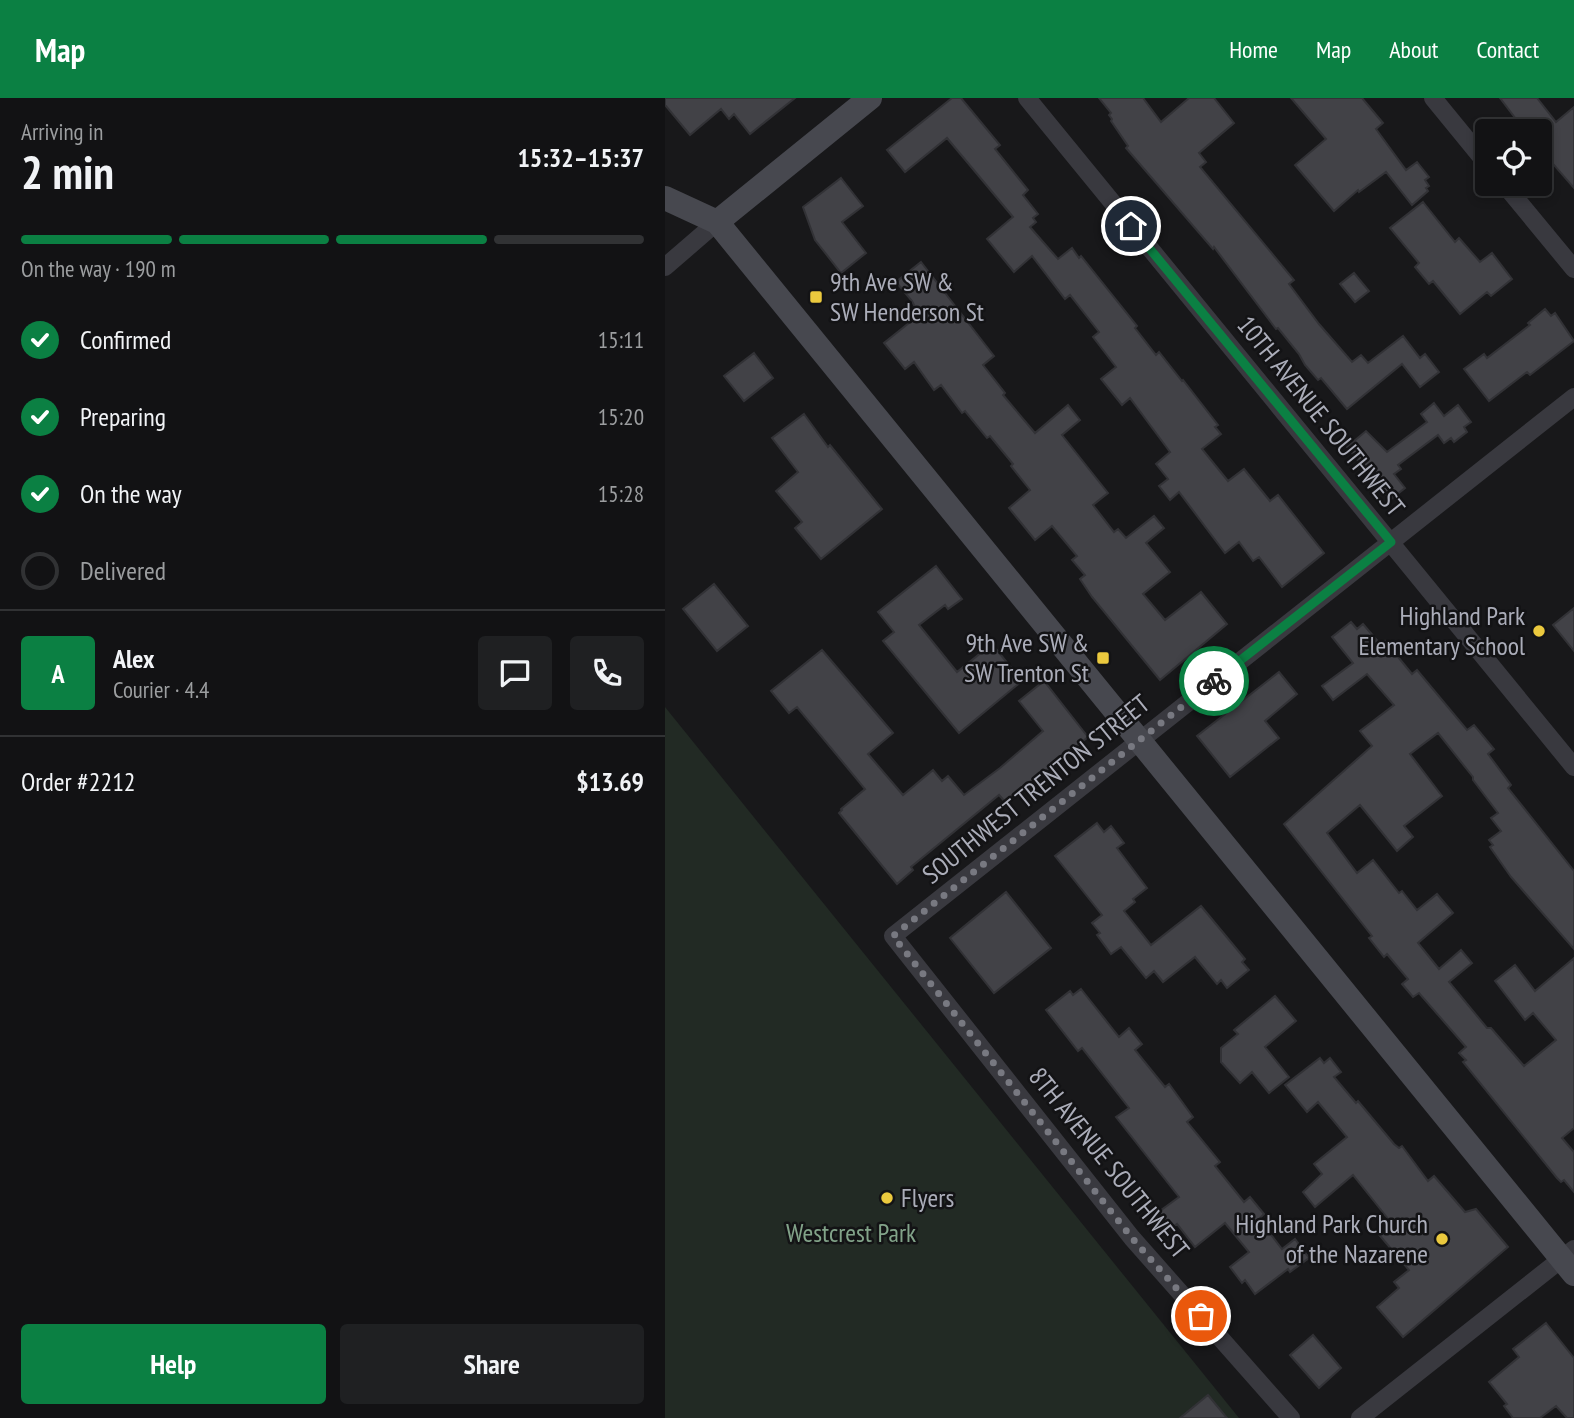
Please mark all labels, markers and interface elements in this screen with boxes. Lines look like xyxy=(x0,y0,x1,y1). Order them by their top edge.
text: Map xyxy=(35,28,85,71)
text: Home xyxy=(1229,34,1278,65)
text: Map xyxy=(1316,34,1351,65)
text: About xyxy=(1389,34,1438,65)
text: Contact xyxy=(1476,34,1539,65)
text: Arriving in xyxy=(21,117,103,146)
map controls xyxy=(1475,119,1552,196)
button: locate xyxy=(1475,119,1552,196)
text: 15:32–15:37 xyxy=(517,141,644,174)
text: 2 min xyxy=(21,142,114,202)
pin xyxy=(1101,196,1161,256)
icon: home xyxy=(1112,207,1150,245)
text: On the way · 190 m xyxy=(21,254,176,283)
place label: 9th Ave SW & SW Henderson St xyxy=(830,265,984,328)
marker: 9th Ave SW & SW Henderson St xyxy=(808,289,824,305)
street label: 10TH AVENUE SOUTHWEST xyxy=(1230,309,1413,523)
icon: check xyxy=(21,321,59,359)
text: Confirmed xyxy=(80,323,171,356)
text: 15:11 xyxy=(598,325,644,354)
icon: check xyxy=(21,398,59,436)
text: Preparing xyxy=(80,400,166,433)
text: 15:20 xyxy=(598,402,644,431)
icon: check xyxy=(21,475,59,513)
text: On the way xyxy=(80,477,182,510)
text: 15:28 xyxy=(598,479,644,508)
text: Delivered xyxy=(80,554,166,587)
place label: Highland Park Elementary School xyxy=(1358,599,1525,662)
marker: Highland Park Elementary School xyxy=(1531,623,1547,639)
place label: 9th Ave SW & SW Trenton St xyxy=(964,626,1089,689)
button: chat xyxy=(478,636,552,710)
button: phone xyxy=(570,636,644,710)
text: Alex xyxy=(113,642,154,675)
courier xyxy=(1179,646,1249,716)
marker: 9th Ave SW & SW Trenton St xyxy=(1095,650,1111,666)
text: A xyxy=(51,657,65,690)
icon: bike xyxy=(1195,662,1233,700)
text: Courier · 4.4 xyxy=(113,675,209,704)
street label: SOUTHWEST TRENTON STREET xyxy=(915,687,1156,890)
text: Order #2212 xyxy=(21,765,136,798)
text: $13.69 xyxy=(576,765,644,798)
street label: 8TH AVENUE SOUTHWEST xyxy=(1022,1060,1197,1265)
place label: Flyers xyxy=(901,1181,954,1214)
marker: Flyers xyxy=(879,1190,895,1206)
place label: Highland Park Church of the Nazarene xyxy=(1235,1207,1428,1270)
park label: Westcrest Park xyxy=(786,1216,916,1249)
marker: Highland Park Church of the Nazarene xyxy=(1434,1231,1450,1247)
pin xyxy=(1171,1286,1231,1346)
icon: bag xyxy=(1182,1297,1220,1335)
button: Help xyxy=(21,1324,326,1404)
button: Share xyxy=(340,1324,644,1404)

